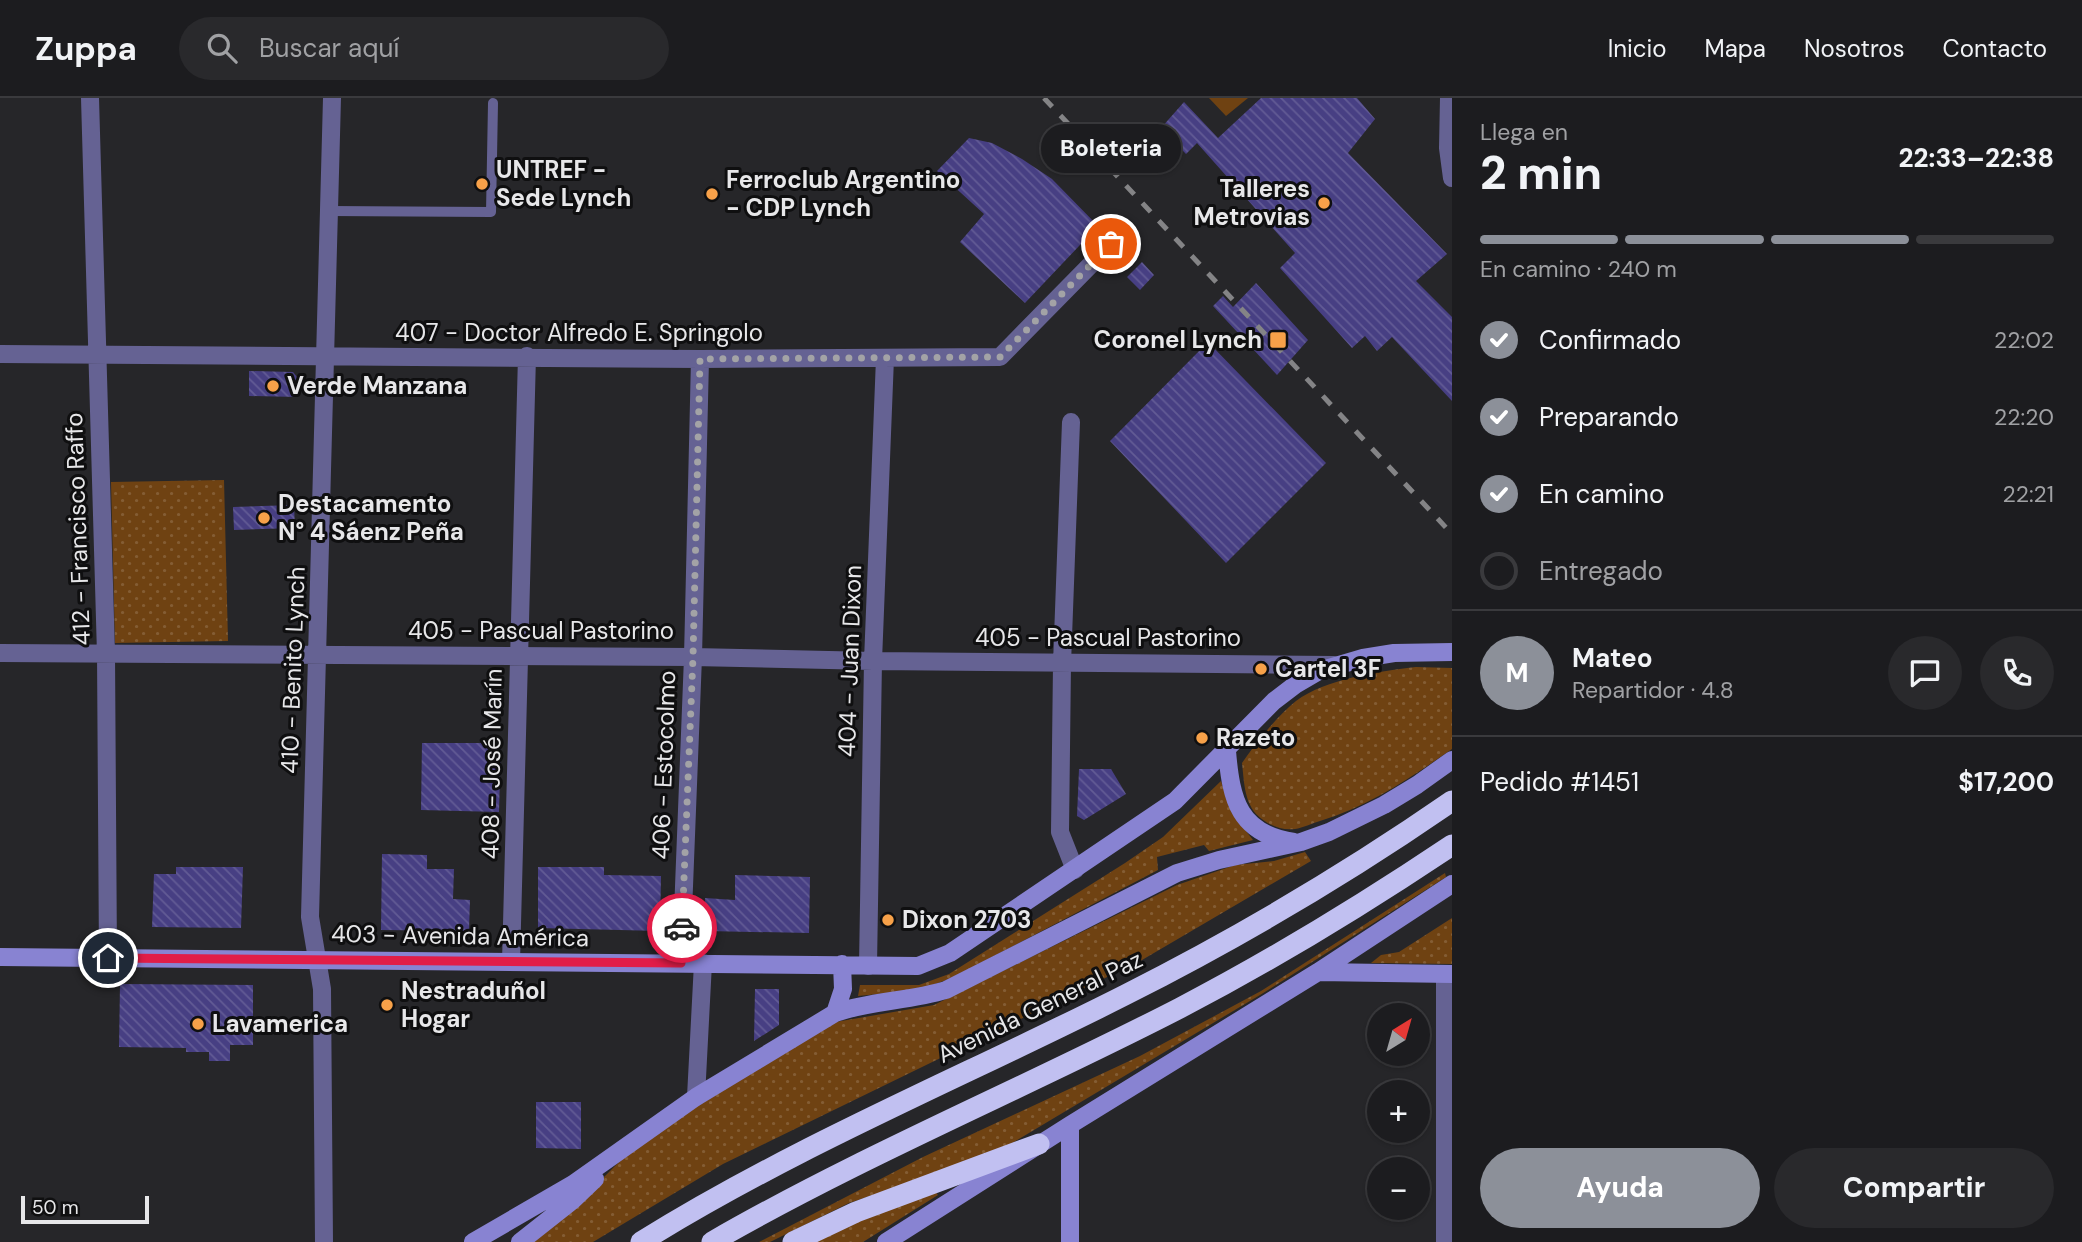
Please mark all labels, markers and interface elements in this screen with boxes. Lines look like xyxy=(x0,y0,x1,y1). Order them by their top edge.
search box xyxy=(179,17,669,80)
text: Zuppa xyxy=(35,27,137,70)
icon: search xyxy=(203,29,241,67)
text: Buscar aquí xyxy=(259,31,399,65)
text: Inicio xyxy=(1608,33,1667,64)
text: Mapa xyxy=(1705,33,1766,64)
text: Nosotros xyxy=(1804,33,1905,64)
text: Contacto xyxy=(1943,33,2047,64)
text: Llega en xyxy=(1480,117,1568,147)
callout: Boleteria xyxy=(1041,125,1181,174)
text: Boleteria xyxy=(1060,133,1162,163)
text: 22:33–22:38 xyxy=(1899,141,2054,175)
text: 2 min xyxy=(1480,143,1602,203)
place label: UNTREF - Sede Lynch xyxy=(496,154,631,213)
place label: Ferroclub Argentino - CDP Lynch xyxy=(726,164,960,223)
place label: Talleres Metrovias xyxy=(1193,173,1310,232)
marker: UNTREF - Sede Lynch xyxy=(474,176,490,192)
marker: Ferroclub Argentino - CDP Lynch xyxy=(704,186,720,202)
marker: Talleres Metrovias xyxy=(1316,195,1332,211)
pin xyxy=(1081,214,1141,274)
icon: bag xyxy=(1092,225,1130,263)
text: En camino · 240 m xyxy=(1480,254,1677,284)
street label: 407 - Doctor Alfredo E. Springolo xyxy=(395,317,763,348)
icon: check xyxy=(1480,321,1518,359)
text: Confirmado xyxy=(1539,323,1681,357)
place label: Coronel Lynch xyxy=(1094,324,1262,355)
text: 22:02 xyxy=(1994,325,2054,355)
marker: Coronel Lynch xyxy=(1268,330,1288,350)
place label: Verde Manzana xyxy=(287,370,467,401)
marker: Verde Manzana xyxy=(265,378,281,394)
icon: check xyxy=(1480,398,1518,436)
text: Preparando xyxy=(1539,400,1679,434)
text: 22:20 xyxy=(1994,402,2054,432)
street label: 412 - Francisco Raffo xyxy=(58,412,97,646)
icon: check xyxy=(1480,475,1518,513)
text: En camino xyxy=(1539,477,1664,511)
text: 22:21 xyxy=(2002,479,2054,509)
place label: Destacamento N° 4 Sáenz Peña xyxy=(278,488,464,547)
marker: Destacamento N° 4 Sáenz Peña xyxy=(256,510,272,526)
text: Entregado xyxy=(1539,554,1663,588)
street label: 404 - Juan Dixon xyxy=(831,565,868,757)
street label: 410 - Benito Lynch xyxy=(273,566,312,774)
street label: 405 - Pascual Pastorino xyxy=(408,615,674,646)
street label: 405 - Pascual Pastorino xyxy=(975,622,1241,653)
button: chat xyxy=(1888,636,1962,710)
button: phone xyxy=(1980,636,2054,710)
text: Mateo xyxy=(1572,641,1653,675)
place label: Cartel 3F xyxy=(1275,653,1381,684)
text: M xyxy=(1505,656,1529,690)
marker: Cartel 3F xyxy=(1253,661,1269,677)
street label: 408 - José Marín xyxy=(474,668,509,860)
street label: 406 - Estocolmo xyxy=(645,670,682,860)
text: Repartidor · 4.8 xyxy=(1572,675,1734,705)
place label: Razeto xyxy=(1216,722,1296,753)
marker: Razeto xyxy=(1194,730,1210,746)
text: Pedido #1451 xyxy=(1480,765,1639,799)
text: $17,200 xyxy=(1958,765,2054,799)
courier xyxy=(647,893,717,963)
place label: Dixon 2703 xyxy=(902,904,1032,935)
icon: car xyxy=(663,909,701,947)
marker: Dixon 2703 xyxy=(880,912,896,928)
street label: 403 - Avenida América xyxy=(331,918,589,953)
pin xyxy=(78,928,138,988)
icon: home xyxy=(89,939,127,977)
street label: Avenida General Paz xyxy=(932,943,1148,1070)
place label: Nestraduñol Hogar xyxy=(401,975,546,1034)
marker: Nestraduñol Hogar xyxy=(379,997,395,1013)
north arrow xyxy=(1367,1003,1430,1066)
map controls xyxy=(1367,1003,1430,1220)
place label: Lavamerica xyxy=(212,1008,348,1039)
marker: Lavamerica xyxy=(190,1016,206,1032)
button: + xyxy=(1367,1080,1430,1143)
button: Ayuda xyxy=(1480,1148,1760,1228)
button: Compartir xyxy=(1774,1148,2054,1228)
button: − xyxy=(1367,1157,1430,1220)
scale bar xyxy=(21,1193,149,1225)
text: 50 m xyxy=(32,1195,79,1220)

